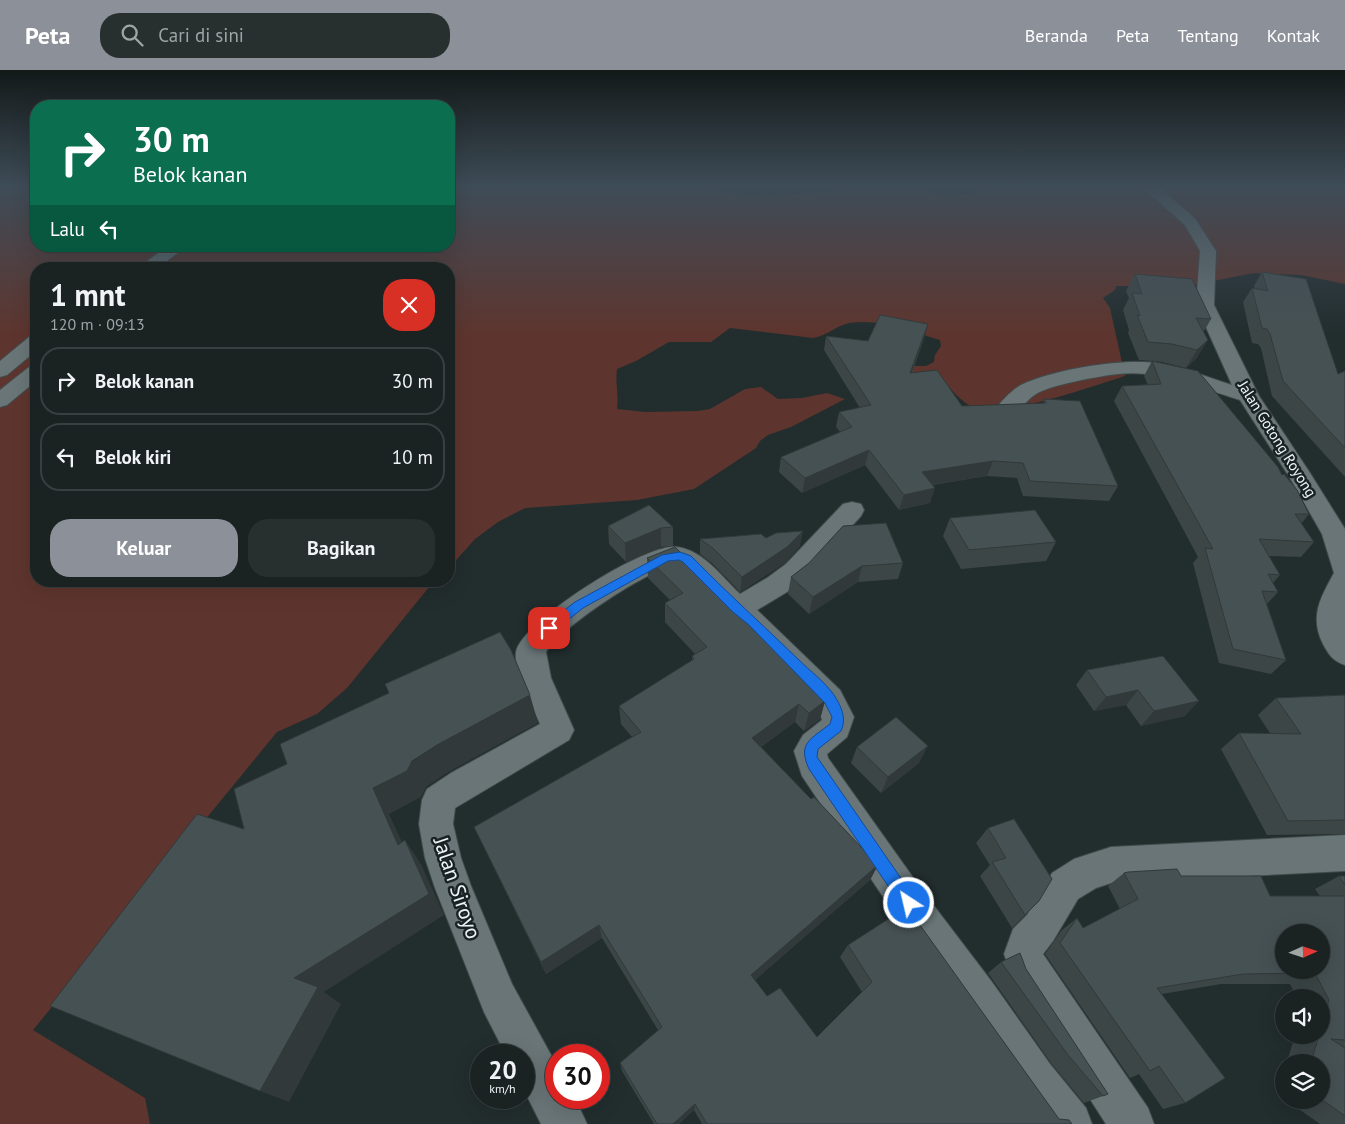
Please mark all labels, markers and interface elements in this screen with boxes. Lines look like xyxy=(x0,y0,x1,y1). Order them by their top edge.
search box xyxy=(100,13,450,58)
text: Peta xyxy=(25,20,70,51)
icon: search xyxy=(118,21,146,49)
text: Cari di sini xyxy=(158,23,244,47)
text: Beranda xyxy=(1025,24,1088,47)
text: Peta xyxy=(1116,24,1150,47)
text: Tentang xyxy=(1178,24,1239,47)
text: Kontak xyxy=(1267,24,1320,47)
text: 30 m xyxy=(133,116,210,162)
icon: right xyxy=(50,120,115,185)
text: Belok kanan xyxy=(133,160,247,188)
icon: left xyxy=(95,215,123,243)
text: Lalu xyxy=(50,217,85,241)
text: 1 mnt xyxy=(50,275,126,314)
button: close xyxy=(383,279,435,331)
text: 120 m · 09:13 xyxy=(50,314,145,334)
icon: right xyxy=(52,367,80,395)
text: Belok kanan xyxy=(95,369,194,393)
text: 30 m xyxy=(392,369,433,393)
street label: Jalan Gotong Royong xyxy=(1233,376,1321,500)
icon: left xyxy=(52,443,80,471)
text: Belok kiri xyxy=(95,445,171,469)
text: 10 m xyxy=(392,445,433,469)
button: Keluar xyxy=(50,519,238,577)
button: Bagikan xyxy=(248,519,435,577)
pin xyxy=(528,607,570,649)
icon: arrive xyxy=(535,614,563,642)
street label: Jalan Siroyo xyxy=(427,832,487,942)
position arrow xyxy=(882,876,934,928)
north arrow xyxy=(1275,924,1330,979)
map controls xyxy=(1275,924,1330,1109)
button: sound xyxy=(1275,989,1330,1044)
speed limit sign: 30 xyxy=(545,1044,610,1109)
text: 20 xyxy=(488,1054,517,1086)
button: layers xyxy=(1275,1054,1330,1109)
text: km/h xyxy=(489,1081,516,1096)

